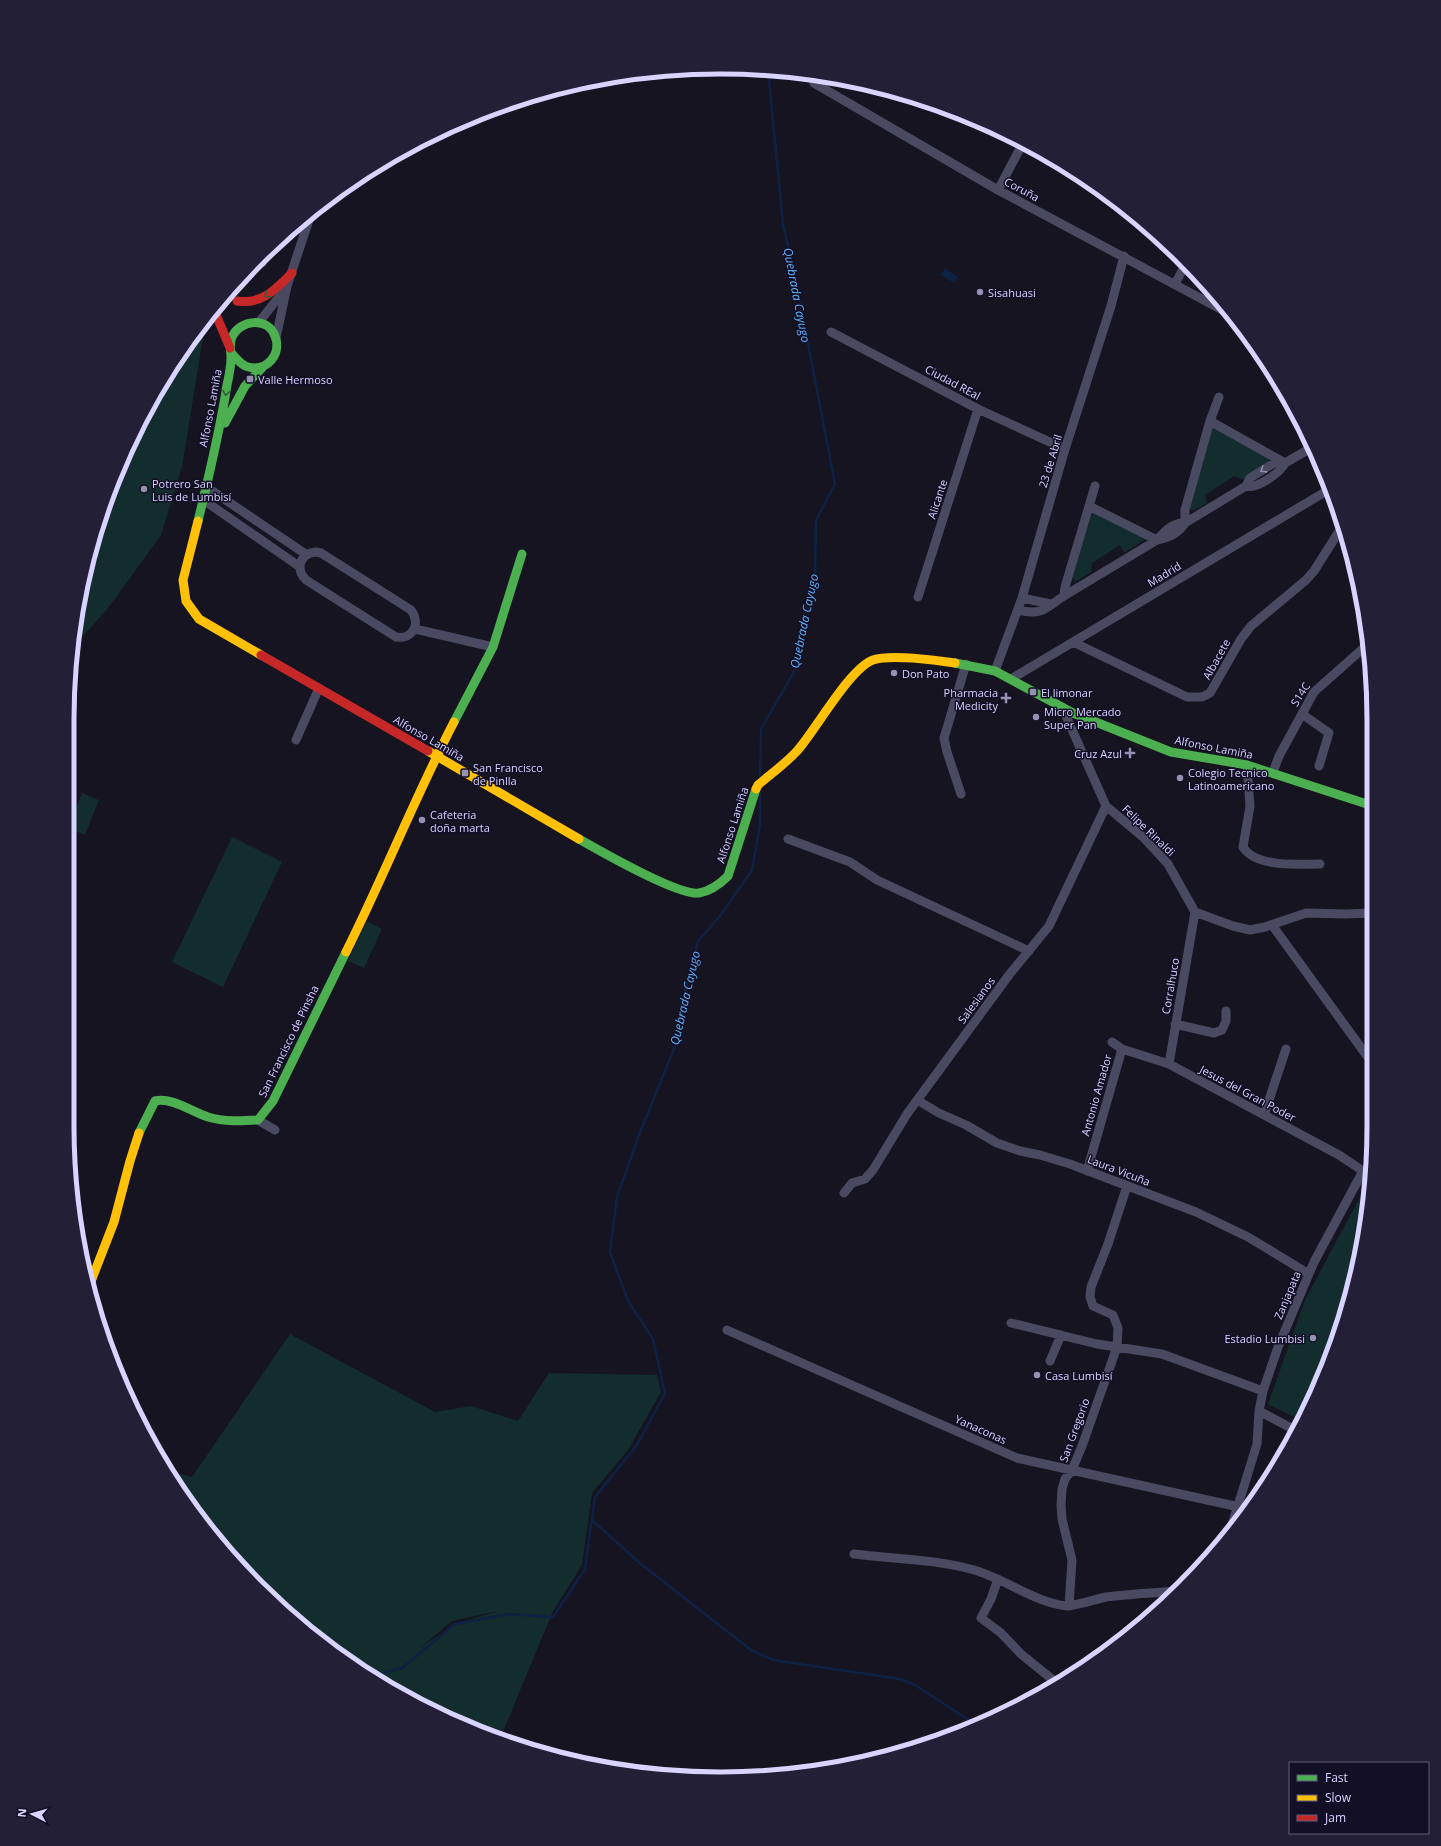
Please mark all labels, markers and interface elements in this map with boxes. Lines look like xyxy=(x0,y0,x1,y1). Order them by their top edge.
street label: Coruña xyxy=(1002,174,1042,204)
water label: Quebrada Cayugo xyxy=(779,246,815,344)
place label: Sisahuasi xyxy=(988,285,1036,300)
marker: Sisahuasi xyxy=(975,287,985,297)
one-way arrow xyxy=(265,290,272,297)
street label: Ciudad REal xyxy=(923,361,983,403)
street label: Alfonso Lamiña xyxy=(195,368,225,448)
place label: Valle Hermoso xyxy=(258,372,333,387)
marker: Valle Hermoso xyxy=(245,374,255,384)
one-way arrow xyxy=(222,390,231,396)
street label: 23 de Abril xyxy=(1035,433,1065,489)
one-way arrow xyxy=(1260,466,1267,473)
place label: Potrero San Luis de Lumbisí xyxy=(152,476,232,504)
street label: Alicante xyxy=(924,477,950,521)
marker: Potrero San Luis de Lumbisí xyxy=(139,484,149,494)
street label: Madrid xyxy=(1144,558,1184,590)
water label: Quebrada Cayugo xyxy=(786,572,822,670)
street label: Albacete xyxy=(1199,636,1233,682)
place label: Don Pato xyxy=(902,666,950,681)
marker: Don Pato xyxy=(889,668,899,678)
street label: S14C xyxy=(1287,679,1313,709)
place label: Pharmacia Medicity xyxy=(944,685,998,713)
place label: El limonar xyxy=(1041,685,1093,700)
marker: El limonar xyxy=(1028,687,1038,697)
marker: Pharmacia Medicity xyxy=(1001,693,1011,703)
place label: Micro Mercado Super Pan xyxy=(1044,704,1122,732)
street label: Alfonso Lamiña xyxy=(391,712,467,764)
marker: Micro Mercado Super Pan xyxy=(1031,712,1041,722)
street label: Alfonso Lamiña xyxy=(1174,732,1254,762)
place label: Cruz Azul xyxy=(1074,746,1122,761)
marker: Cruz Azul xyxy=(1125,748,1135,758)
place label: San Francisco de Pinlla xyxy=(473,760,543,788)
place label: Colegio Tecnico Latinoamericano xyxy=(1188,765,1275,793)
marker: San Francisco de Pinlla xyxy=(460,768,470,778)
marker: Colegio Tecnico Latinoamericano xyxy=(1175,773,1185,783)
street label: Alfonso Lamiña xyxy=(713,785,751,865)
street label: Felipe Rinaldi xyxy=(1119,801,1179,859)
place label: Cafeteria doña marta xyxy=(430,807,490,835)
marker: Cafeteria doña marta xyxy=(417,815,427,825)
water label: Quebrada Cayugo xyxy=(666,949,704,1047)
street label: Corralhuco xyxy=(1158,956,1182,1015)
street label: Salesianos xyxy=(954,974,998,1026)
street label: San Francisco de Pinsha xyxy=(254,983,322,1099)
street label: Antonio Amador xyxy=(1077,1052,1115,1138)
street label: Jesus del Gran Poder xyxy=(1197,1061,1299,1125)
street label: Laura Vicuña xyxy=(1085,1151,1153,1189)
street label: Zanjapata xyxy=(1270,1269,1304,1321)
place label: Estadio Lumbisi xyxy=(1224,1331,1305,1346)
marker: Estadio Lumbisi xyxy=(1308,1333,1318,1343)
place label: Casa Lumbisí xyxy=(1045,1368,1113,1383)
marker: Casa Lumbisí xyxy=(1032,1370,1042,1380)
street label: San Gregorio xyxy=(1056,1396,1093,1464)
street label: Yanaconas xyxy=(953,1411,1009,1447)
legend xyxy=(1289,1762,1429,1834)
text: Fast xyxy=(1325,1769,1348,1786)
text: Slow xyxy=(1325,1789,1352,1806)
north arrow xyxy=(12,1794,52,1834)
text: N xyxy=(14,1808,29,1818)
text: Jam xyxy=(1324,1809,1346,1826)

